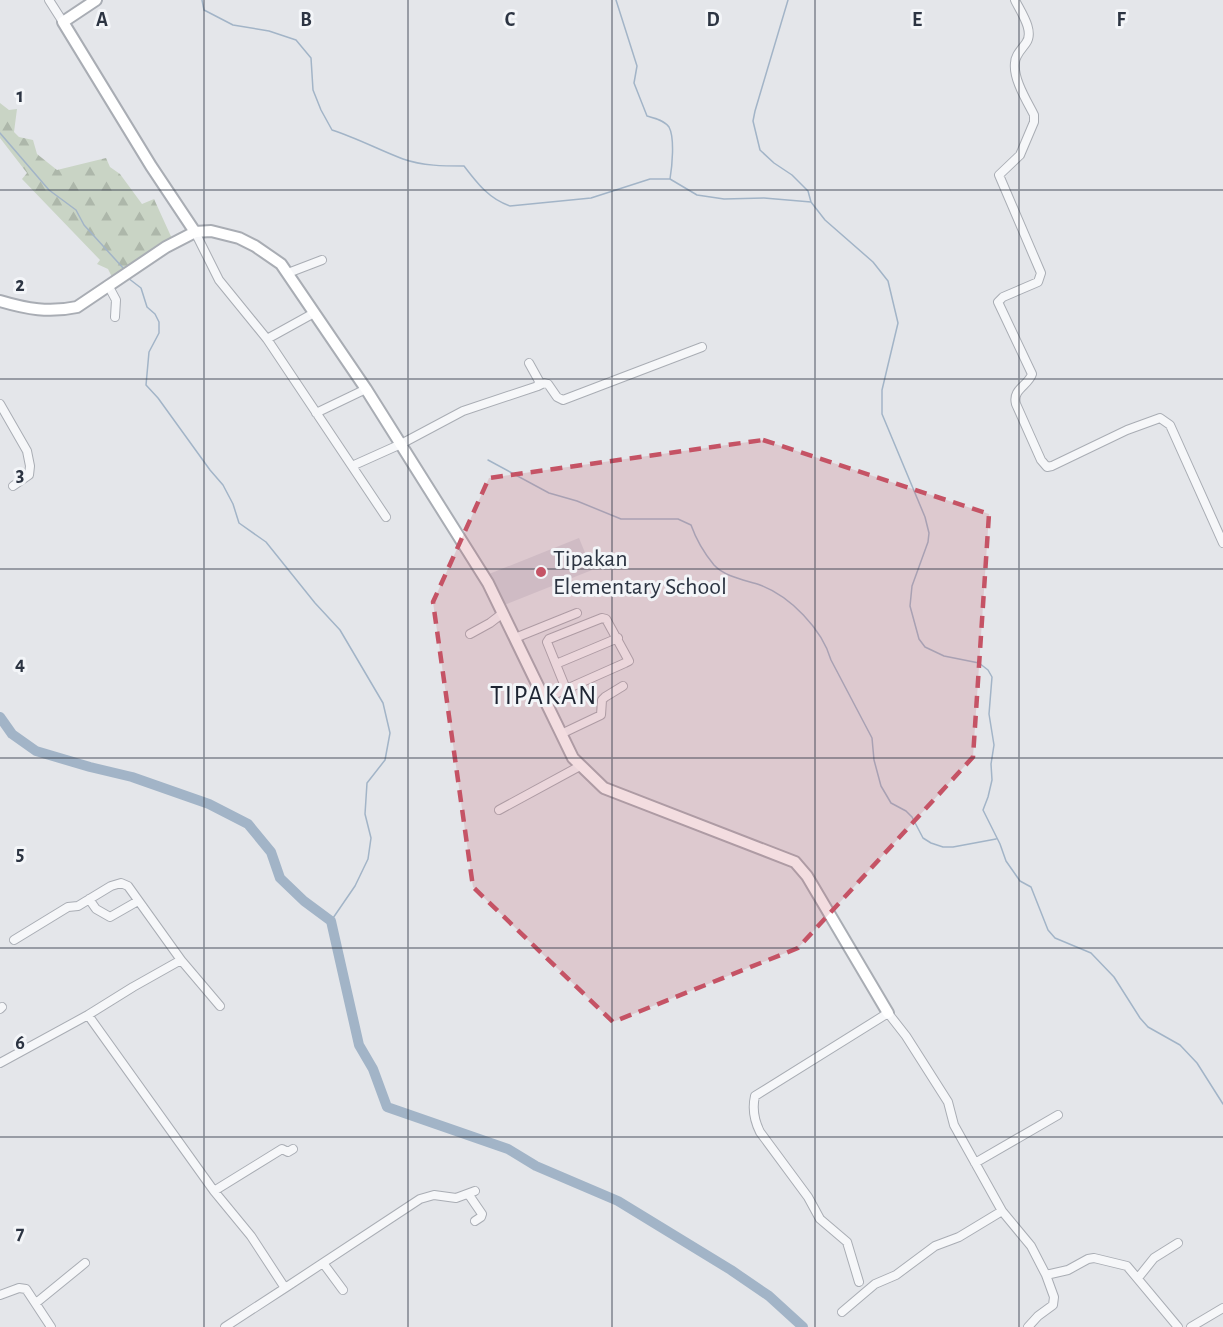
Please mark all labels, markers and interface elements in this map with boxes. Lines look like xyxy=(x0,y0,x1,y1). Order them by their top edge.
text: A xyxy=(96,10,108,30)
text: B xyxy=(300,10,312,30)
text: C xyxy=(505,10,516,30)
text: D xyxy=(706,10,720,30)
text: E xyxy=(912,10,922,30)
text: F xyxy=(1116,10,1126,30)
text: 1 xyxy=(16,86,24,106)
text: 2 xyxy=(15,275,25,295)
text: 3 xyxy=(16,465,24,485)
place label: Tipakan Elementary School xyxy=(553,547,727,599)
marker: Tipakan Elementary School xyxy=(534,565,548,579)
text: 4 xyxy=(15,654,25,674)
district label: TIPAKAN xyxy=(490,682,598,709)
text: 5 xyxy=(16,844,24,864)
text: 6 xyxy=(15,1033,25,1053)
text: 7 xyxy=(16,1223,25,1243)

